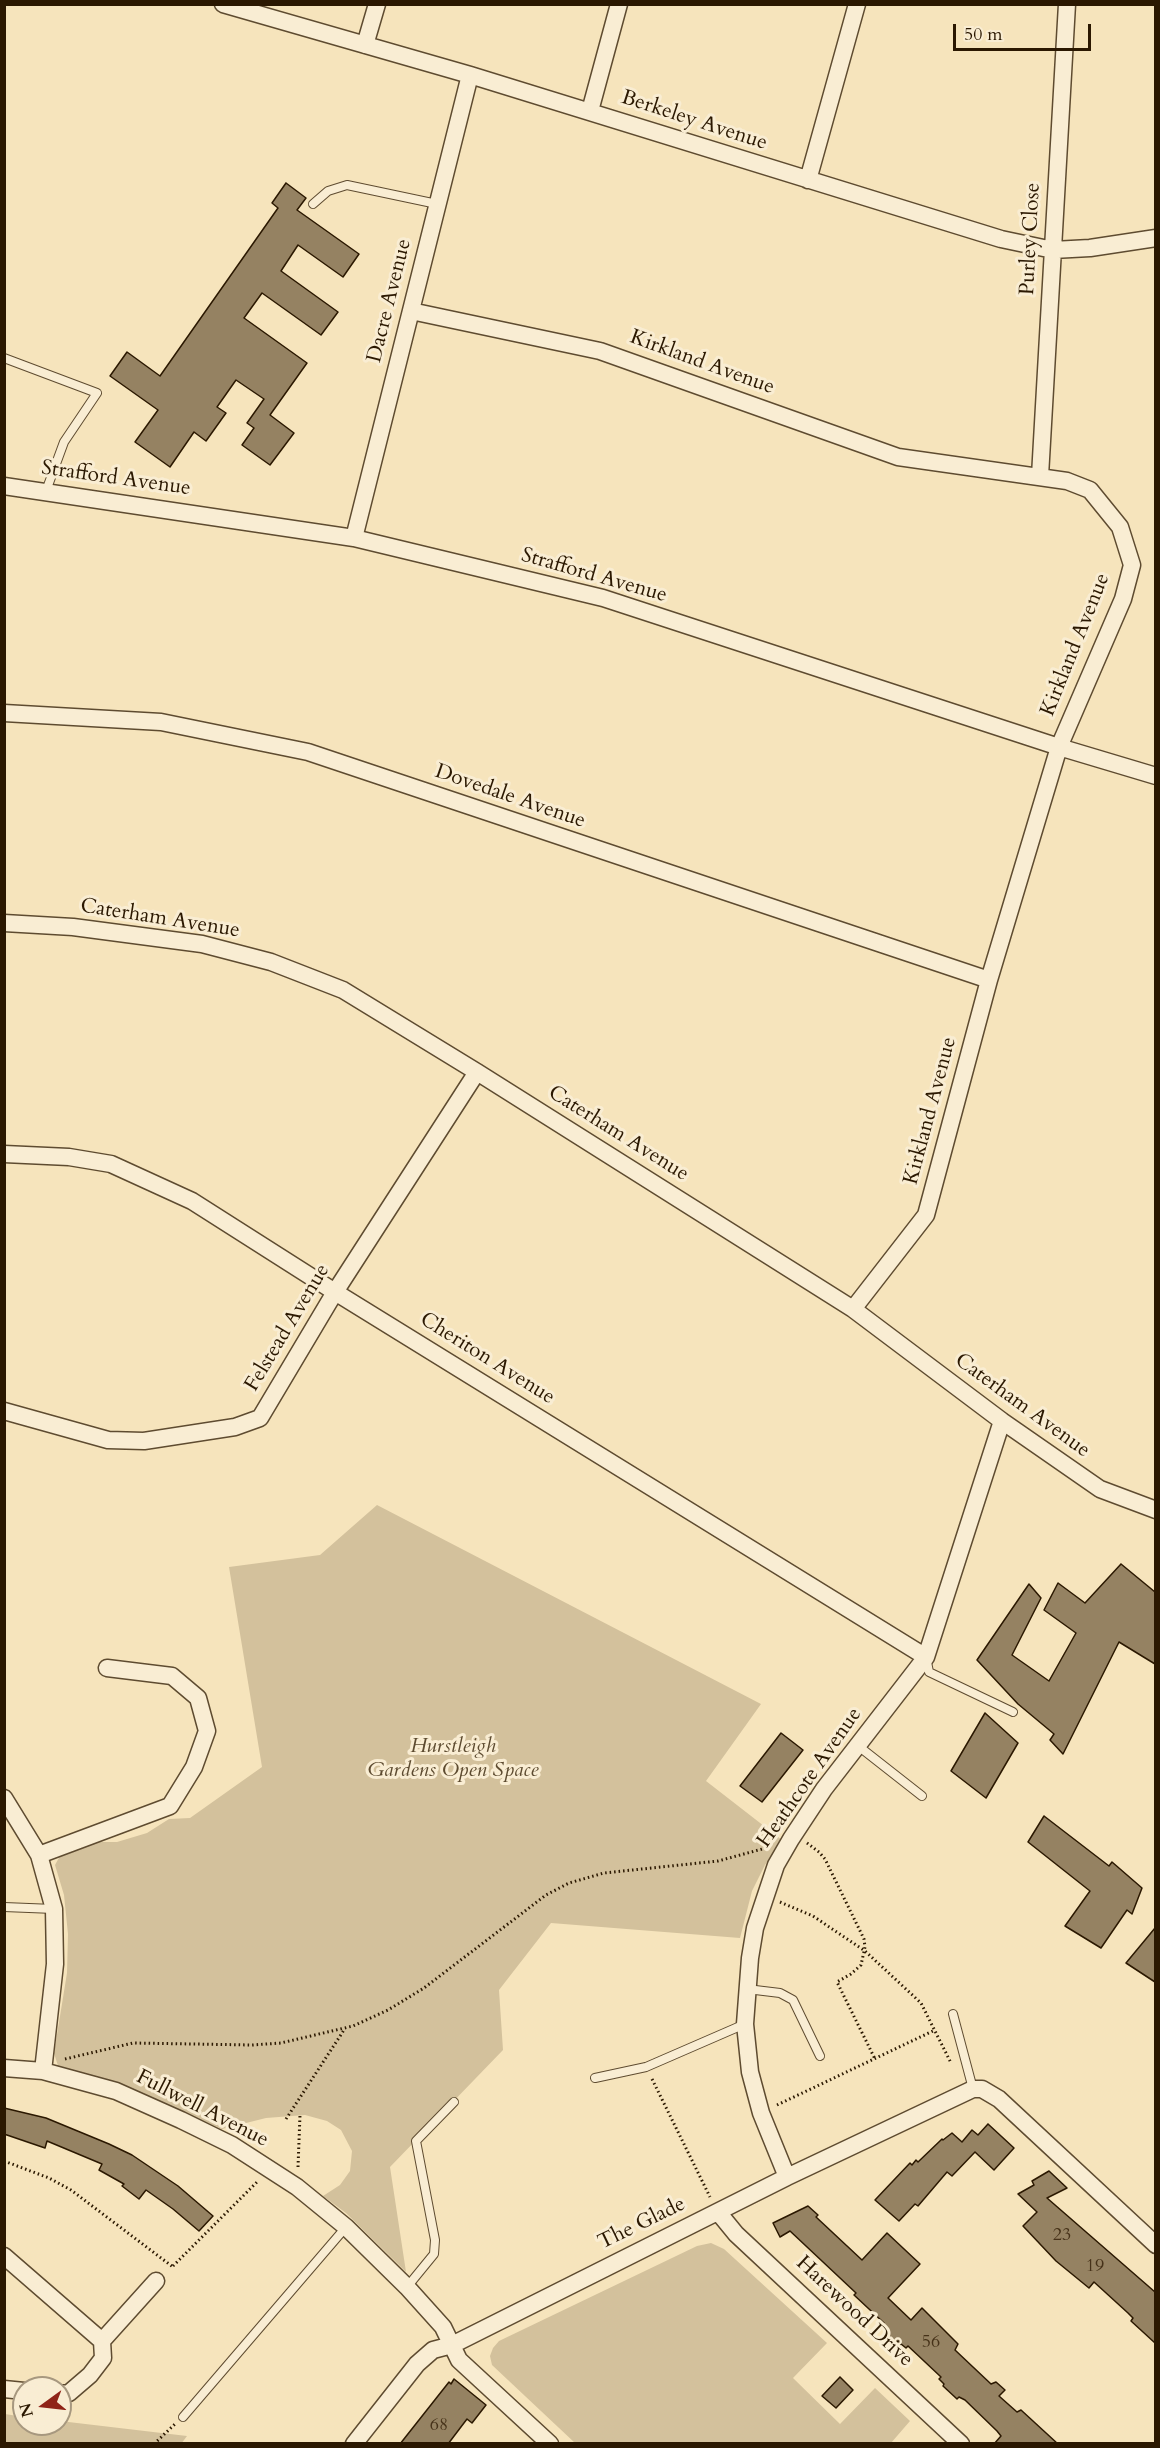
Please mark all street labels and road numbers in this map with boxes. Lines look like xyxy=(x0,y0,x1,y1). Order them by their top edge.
street label: Berkeley Avenue xyxy=(618,86,770,156)
street label: Purley Close xyxy=(1015,182,1047,296)
street label: Dacre Avenue xyxy=(362,237,418,365)
street label: Kirkland Avenue xyxy=(626,325,778,401)
street label: Strafford Avenue xyxy=(40,456,192,502)
street label: Strafford Avenue xyxy=(518,543,670,609)
street label: Kirkland Avenue xyxy=(1036,570,1116,720)
street label: Dovedale Avenue xyxy=(431,759,589,835)
street label: Caterham Avenue xyxy=(78,894,242,944)
street label: Kirkland Avenue xyxy=(899,1034,963,1188)
street label: Caterham Avenue xyxy=(543,1081,693,1187)
street label: Felstead Avenue xyxy=(240,1260,336,1396)
street label: Cheriton Avenue xyxy=(415,1307,559,1411)
street label: Caterham Avenue xyxy=(949,1348,1095,1464)
street label: Heathcote Avenue xyxy=(752,1703,868,1853)
street label: Fullwell Avenue xyxy=(132,2065,272,2153)
street label: The Glade xyxy=(594,2192,690,2256)
street label: Harewood Drive xyxy=(790,2251,918,2373)

